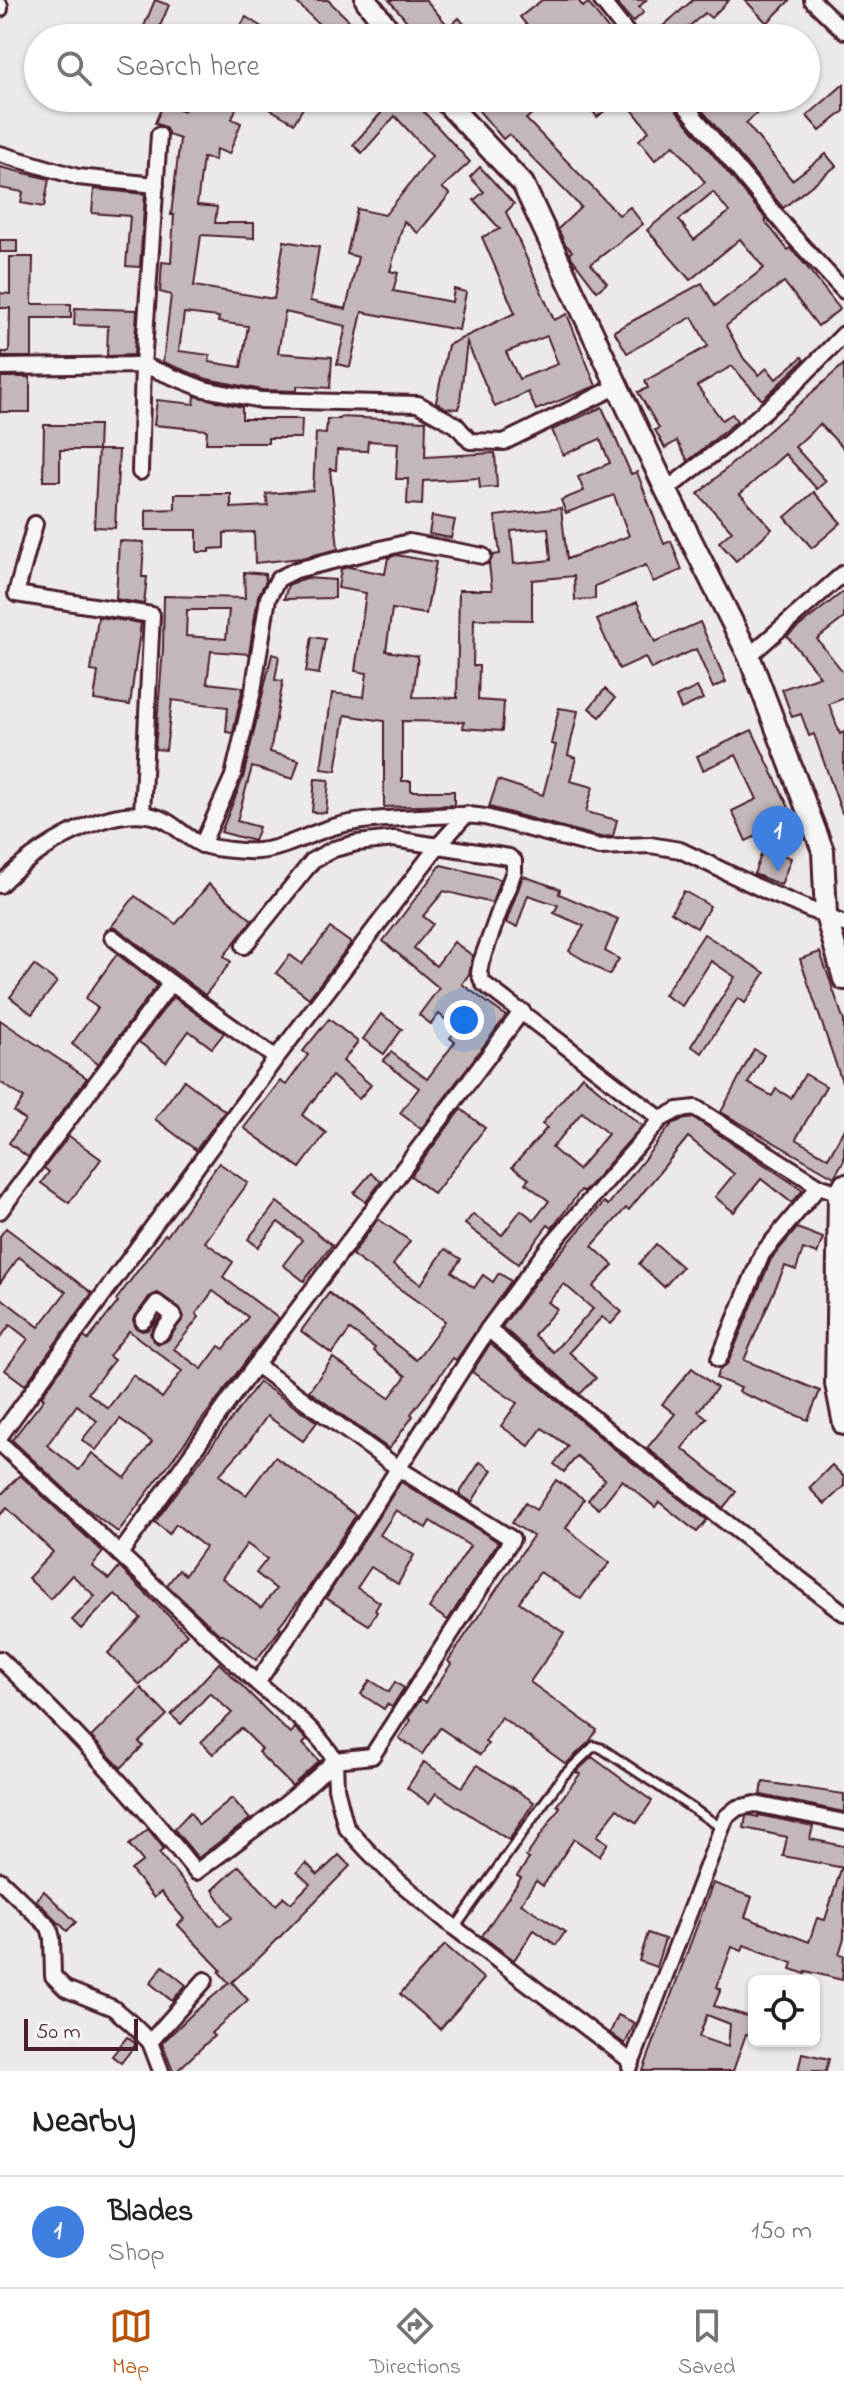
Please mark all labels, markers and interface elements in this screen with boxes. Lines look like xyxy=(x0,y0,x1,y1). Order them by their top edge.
search box xyxy=(24,24,820,112)
icon: search xyxy=(52,46,96,90)
text: Search here xyxy=(116,46,260,90)
pin: 1 xyxy=(752,806,804,872)
your location xyxy=(444,1000,484,1040)
map controls xyxy=(748,1975,820,2047)
button: locate xyxy=(748,1975,820,2047)
scale bar xyxy=(24,2015,138,2051)
text: 50 m xyxy=(36,2017,81,2049)
text: Nearby xyxy=(32,2098,136,2148)
text: Blades xyxy=(108,2191,193,2235)
text: 1 xyxy=(54,2213,62,2251)
text: 150 m xyxy=(751,2213,812,2251)
text: Shop xyxy=(108,2235,165,2273)
tab: Map xyxy=(109,2304,153,2384)
tab: Directions xyxy=(370,2304,461,2384)
tab: Saved xyxy=(678,2304,735,2384)

